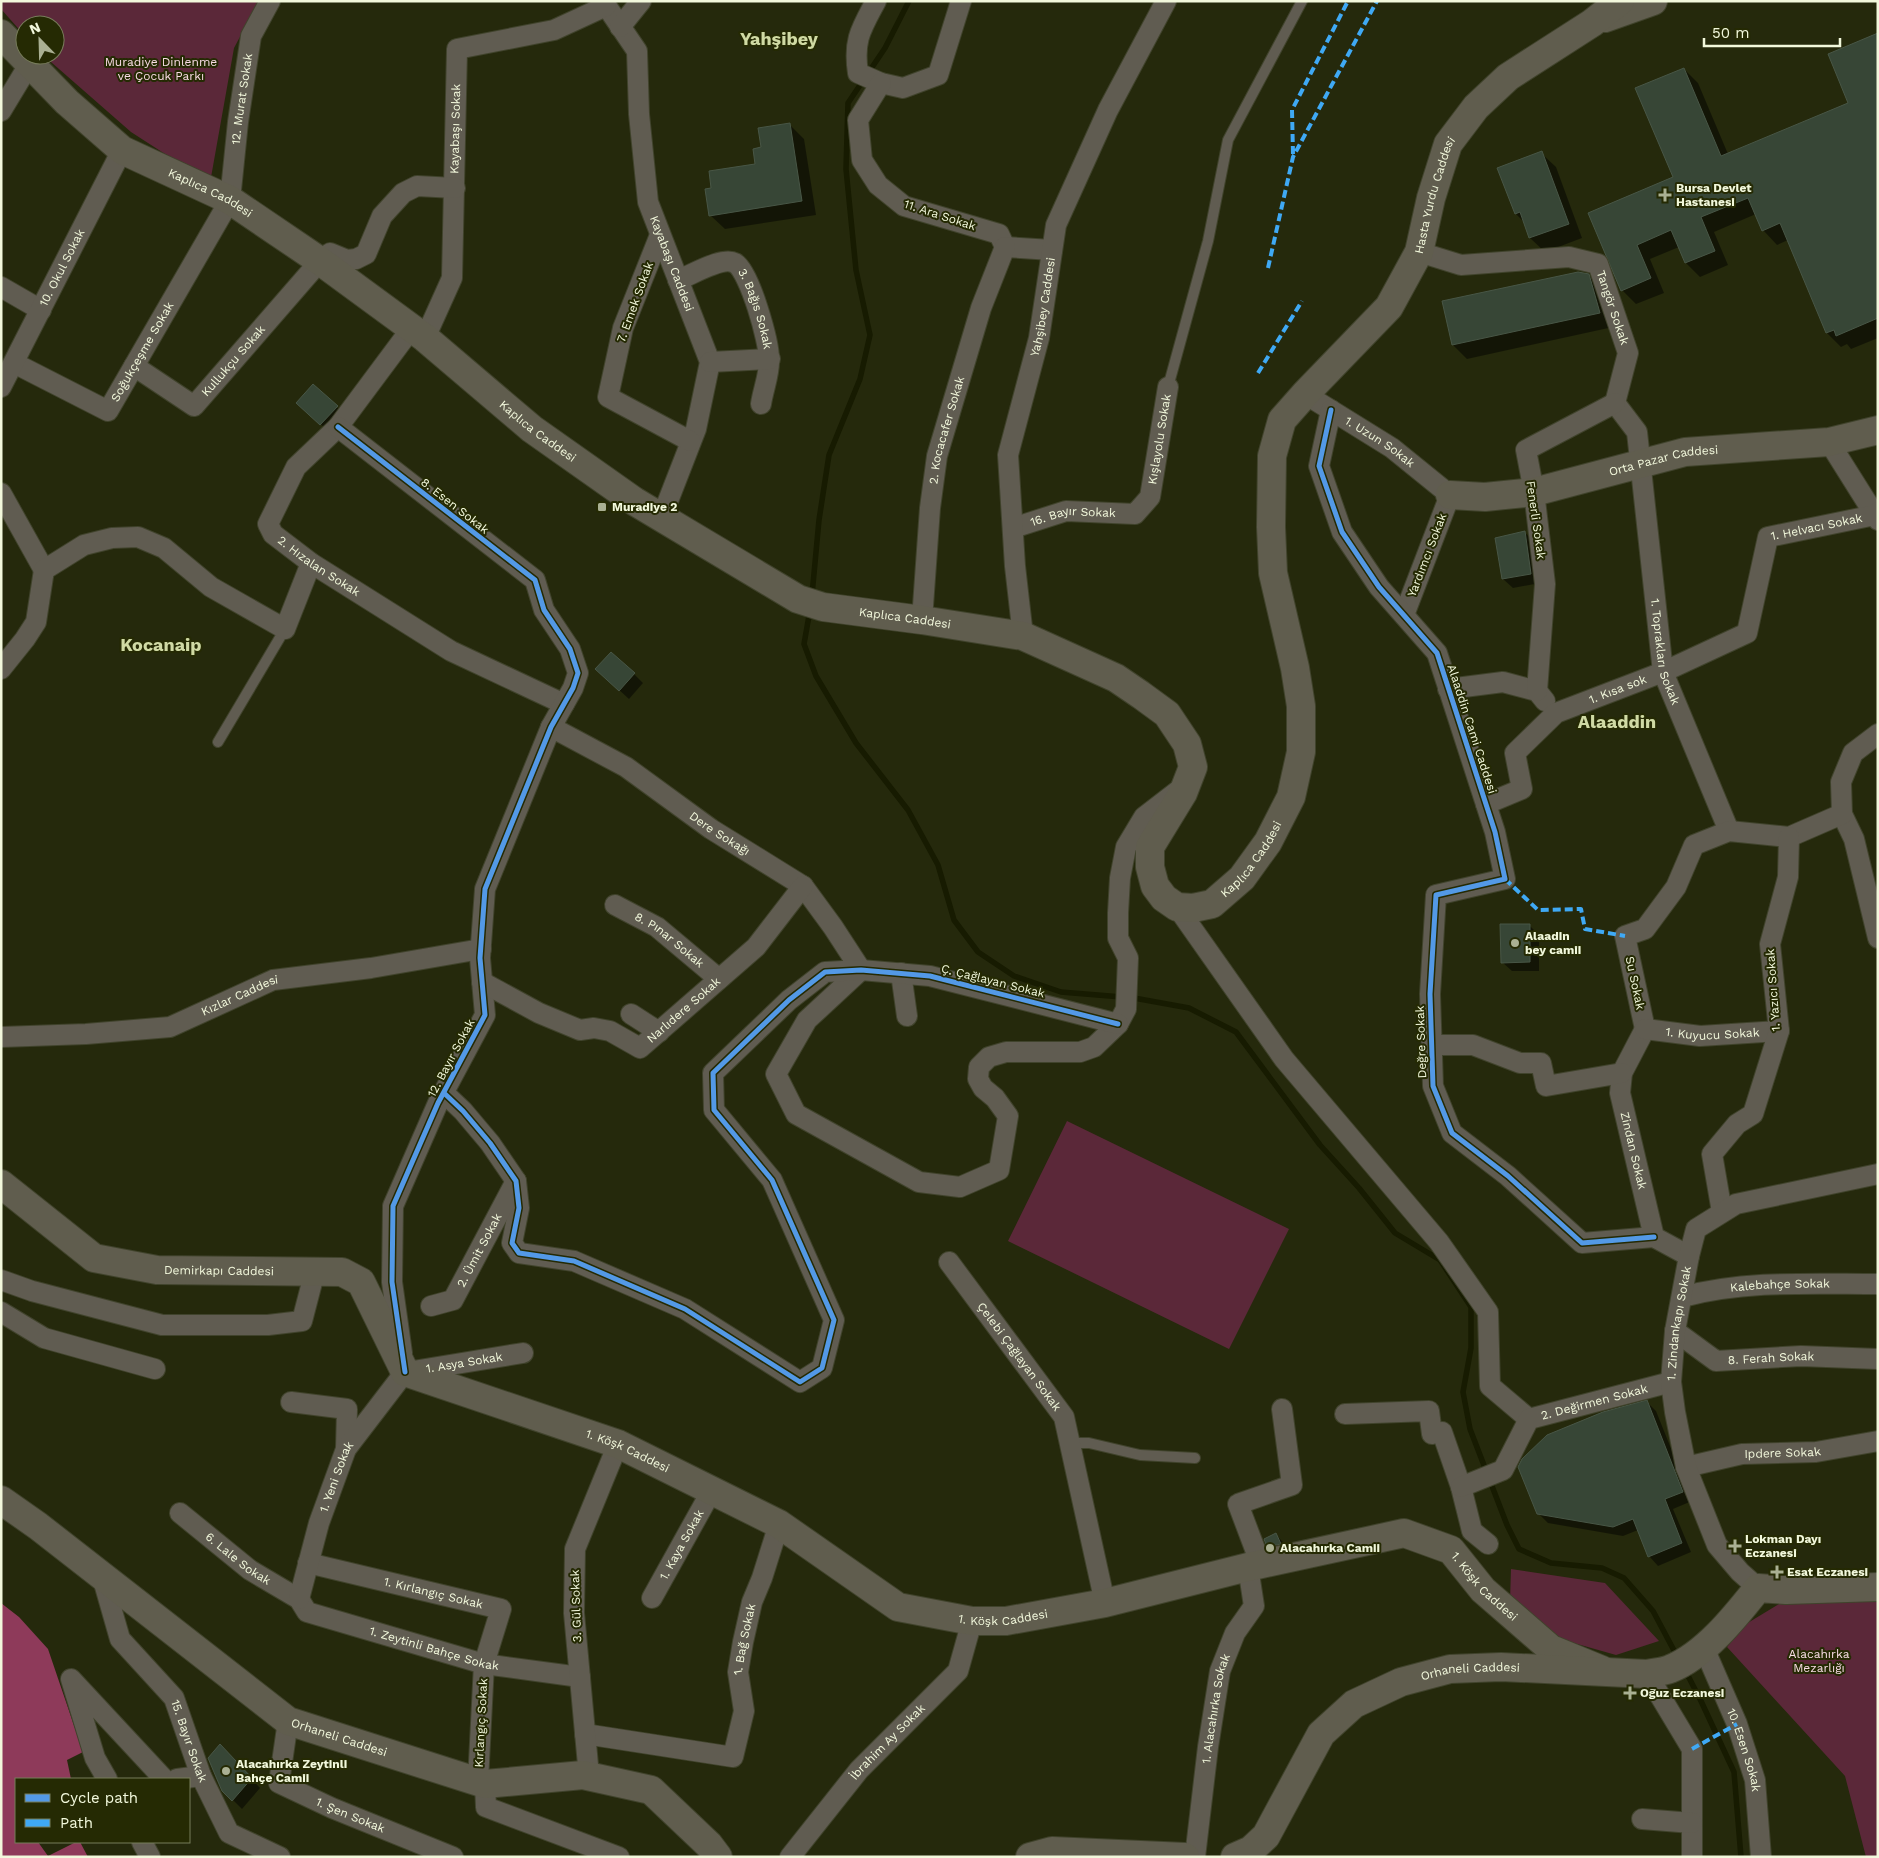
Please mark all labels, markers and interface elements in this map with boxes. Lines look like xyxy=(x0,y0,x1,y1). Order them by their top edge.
north arrow xyxy=(15,15,65,65)
scale bar xyxy=(1704,15,1840,47)
text: N xyxy=(27,19,43,37)
text: 50 m xyxy=(1712,24,1749,42)
district label: Yahşibey xyxy=(740,28,819,49)
street label: 12. Murat Sokak xyxy=(229,52,255,145)
park label: Muradiye Dinlenme ve Çocuk Parkı xyxy=(105,55,217,83)
street label: Kayabaşı Sokak xyxy=(447,83,463,174)
street label: Hasta Yurdu Caddesi xyxy=(1412,134,1458,255)
street label: Kaplıca Caddesi xyxy=(166,165,255,220)
place label: Bursa Devlet Hastanesi xyxy=(1676,181,1752,209)
marker: Bursa Devlet Hastanesi xyxy=(1658,188,1672,202)
street label: 11. Ara Sokak xyxy=(902,197,978,233)
street label: Kayabaşı Caddesi xyxy=(647,214,697,313)
street label: 10. Okul Sokak xyxy=(36,227,88,309)
street label: Yahşibey Caddesi xyxy=(1027,256,1058,358)
street label: 7. Emek Sokak xyxy=(614,260,656,344)
street label: 3. Bağıs Sokak xyxy=(735,266,775,351)
street label: Tangör Sokak xyxy=(1594,268,1632,347)
street label: Soğukçeşme Sokak xyxy=(108,299,177,404)
street label: Kullukçu Sokak xyxy=(199,322,268,399)
street label: 2. Kocacafer Sokak xyxy=(926,374,967,485)
street label: Kışlayolu Sokak xyxy=(1145,393,1174,485)
street label: Kaplıca Caddesi xyxy=(497,397,579,465)
street label: 1. Uzun Sokak xyxy=(1343,414,1418,471)
street label: Orta Pazar Caddesi xyxy=(1607,443,1719,479)
street label: 8. Esen Sokak xyxy=(418,475,492,537)
street label: Fenerli Sokak xyxy=(1524,480,1548,560)
place label: Muradiye 2 xyxy=(612,500,678,514)
marker: Muradiye 2 xyxy=(596,501,608,513)
street label: 16. Bayır Sokak xyxy=(1029,503,1116,529)
street label: Yardımcı Sokak xyxy=(1405,511,1449,599)
street label: 1. Helvacı Sokak xyxy=(1770,511,1864,543)
street label: 2. Hızalan Sokak xyxy=(275,533,363,599)
street label: 1. Toprakları Sokak xyxy=(1648,598,1683,707)
street label: Kaplıca Caddesi xyxy=(858,605,952,631)
district label: Kocanaip xyxy=(120,634,202,655)
street label: Alaaddin Cami Caddesi xyxy=(1444,663,1500,795)
street label: 1. Kısa sok xyxy=(1587,672,1649,707)
district label: Alaaddin xyxy=(1578,711,1656,732)
street label: Dere Sokağı xyxy=(687,809,752,858)
street label: Kaplıca Caddesi xyxy=(1218,819,1284,900)
street label: 8. Pınar Sokak xyxy=(632,910,707,971)
place label: Alaadin bey camii xyxy=(1525,929,1581,957)
marker: Alaadin bey camii xyxy=(1509,937,1521,949)
street label: 1. Yazıcı Sokak xyxy=(1763,948,1783,1032)
street label: Su Sokak xyxy=(1623,955,1648,1011)
street label: Ç. Çağlayan Sokak xyxy=(940,961,1047,1001)
street label: Kızlar Caddesi xyxy=(199,972,279,1019)
street label: Narlıdere Sokak xyxy=(644,974,723,1046)
street label: Değre Sokak xyxy=(1413,1005,1429,1079)
street label: 12. Bayır Sokak xyxy=(425,1016,478,1099)
street label: 1. Kuyucu Sokak xyxy=(1665,1025,1760,1043)
street label: Zindan Sokak xyxy=(1618,1110,1650,1191)
street label: 2. Ümit Sokak xyxy=(454,1211,505,1290)
street label: Demirkapı Caddesi xyxy=(164,1263,274,1278)
street label: 1. Zindankapı Sokak xyxy=(1664,1265,1694,1381)
street label: Kalebahçe Sokak xyxy=(1729,1277,1830,1295)
street label: Çelebi Çağlayan Sokak xyxy=(974,1300,1064,1414)
street label: 1. Asya Sokak xyxy=(425,1349,504,1376)
street label: 8. Ferah Sokak xyxy=(1727,1349,1815,1367)
street label: 2. Değirmen Sokak xyxy=(1540,1381,1649,1423)
street label: 1. Köşk Caddesi xyxy=(584,1427,672,1475)
street label: 1. Yeni Sokak xyxy=(317,1438,356,1514)
street label: Ipdere Sokak xyxy=(1744,1444,1822,1461)
street label: 1. Kaya Sokak xyxy=(657,1507,707,1582)
street label: 6. Lale Sokak xyxy=(203,1530,274,1588)
place label: Lokman Dayı Eczanesi xyxy=(1745,1532,1821,1560)
marker: Lokman Dayı Eczanesi xyxy=(1729,1540,1741,1552)
place label: Alacahırka Camii xyxy=(1280,1541,1380,1555)
marker: Alacahırka Camii xyxy=(1264,1542,1276,1554)
street label: 1. Köşk Caddesi xyxy=(1448,1549,1520,1624)
place label: Esat Eczanesi xyxy=(1787,1565,1868,1579)
marker: Esat Eczanesi xyxy=(1771,1566,1783,1578)
street label: 3. Gül Sokak xyxy=(568,1569,584,1643)
street label: 1. Kırlangıç Sokak xyxy=(382,1574,485,1612)
street label: 1. Bağ Sokak xyxy=(731,1602,758,1676)
street label: 1. Köşk Caddesi xyxy=(957,1607,1049,1628)
street label: 1. Zeytinli Bahçe Sokak xyxy=(368,1624,500,1673)
park label: Alacahırka Mezarlığı xyxy=(1789,1647,1850,1675)
street label: 1. Alacahırka Sokak xyxy=(1199,1651,1233,1764)
street label: Orhaneli Caddesi xyxy=(1419,1660,1520,1683)
street label: Kırlangıç Sokak xyxy=(472,1678,490,1768)
place label: Oğuz Eczanesi xyxy=(1640,1686,1724,1700)
marker: Oğuz Eczanesi xyxy=(1624,1687,1636,1699)
street label: 15. Bayır Sokak xyxy=(168,1698,210,1785)
street label: İbrahim Ay Sokak xyxy=(847,1701,928,1783)
street label: 10. Esen Sokak xyxy=(1724,1706,1763,1792)
street label: Orhaneli Caddesi xyxy=(289,1715,389,1759)
place label: Alacahırka Zeytinli Bahçe Camii xyxy=(236,1757,347,1785)
marker: Alacahırka Zeytinli Bahçe Camii xyxy=(220,1765,232,1777)
legend xyxy=(15,1778,190,1843)
text: Cycle path xyxy=(60,1789,138,1807)
street label: 1. Şen Sokak xyxy=(314,1794,387,1836)
text: Path xyxy=(60,1814,93,1832)

